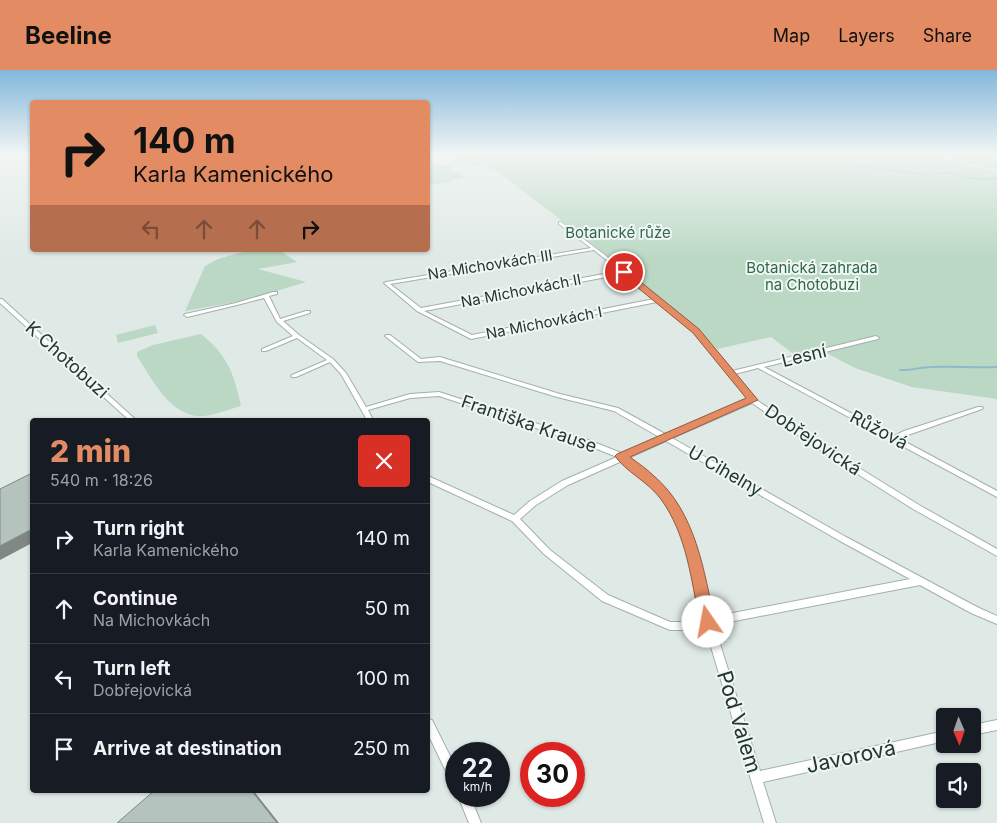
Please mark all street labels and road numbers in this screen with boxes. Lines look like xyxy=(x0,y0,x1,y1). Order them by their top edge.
street label: Na Michovkách Ⅲ xyxy=(426,245,554,284)
street label: Na Michovkách Ⅱ xyxy=(459,270,583,311)
street label: Na Michovkách Ⅰ xyxy=(484,302,604,343)
street label: K Chotobuzi xyxy=(22,317,113,402)
street label: Lesní xyxy=(779,340,829,371)
street label: Františka Krause xyxy=(459,390,600,457)
street label: Dobřejovická xyxy=(761,400,865,479)
street label: Růžová xyxy=(847,406,912,453)
street label: U Cihelny xyxy=(685,441,766,500)
street label: Pod Valem xyxy=(712,668,767,776)
street label: Javorová xyxy=(804,735,898,778)

